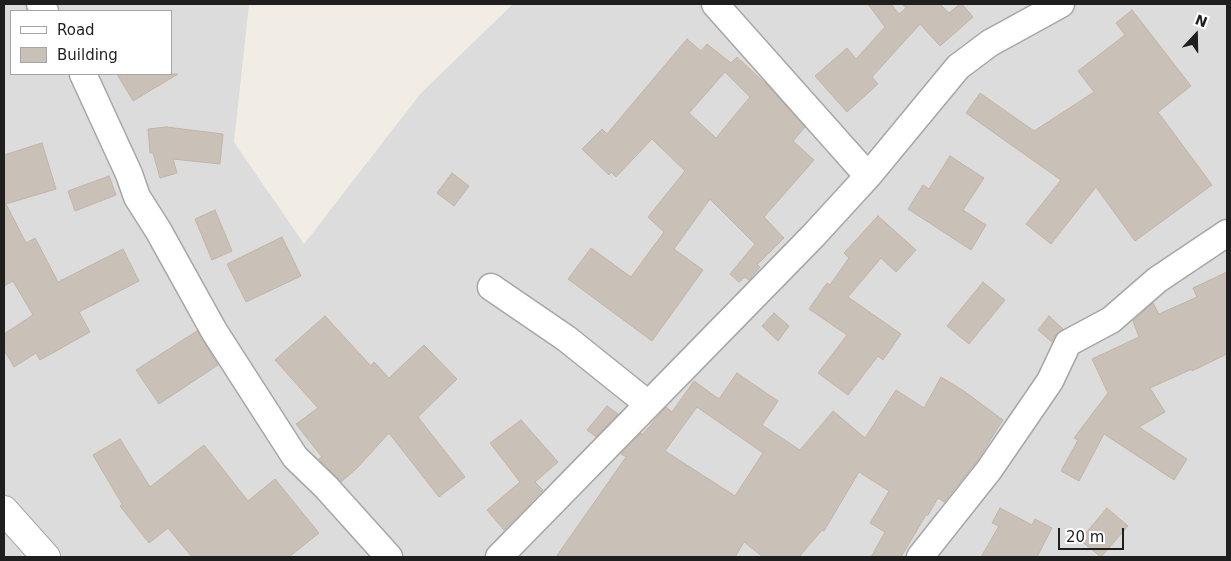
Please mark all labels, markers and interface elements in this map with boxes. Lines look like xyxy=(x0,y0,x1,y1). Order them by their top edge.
legend xyxy=(10,10,172,75)
north arrow xyxy=(1171,10,1221,60)
text: N xyxy=(1193,11,1210,31)
text: Road xyxy=(57,21,95,39)
text: Building xyxy=(57,46,118,64)
scale bar xyxy=(1061,518,1127,550)
text: 20 m xyxy=(1066,528,1104,546)

